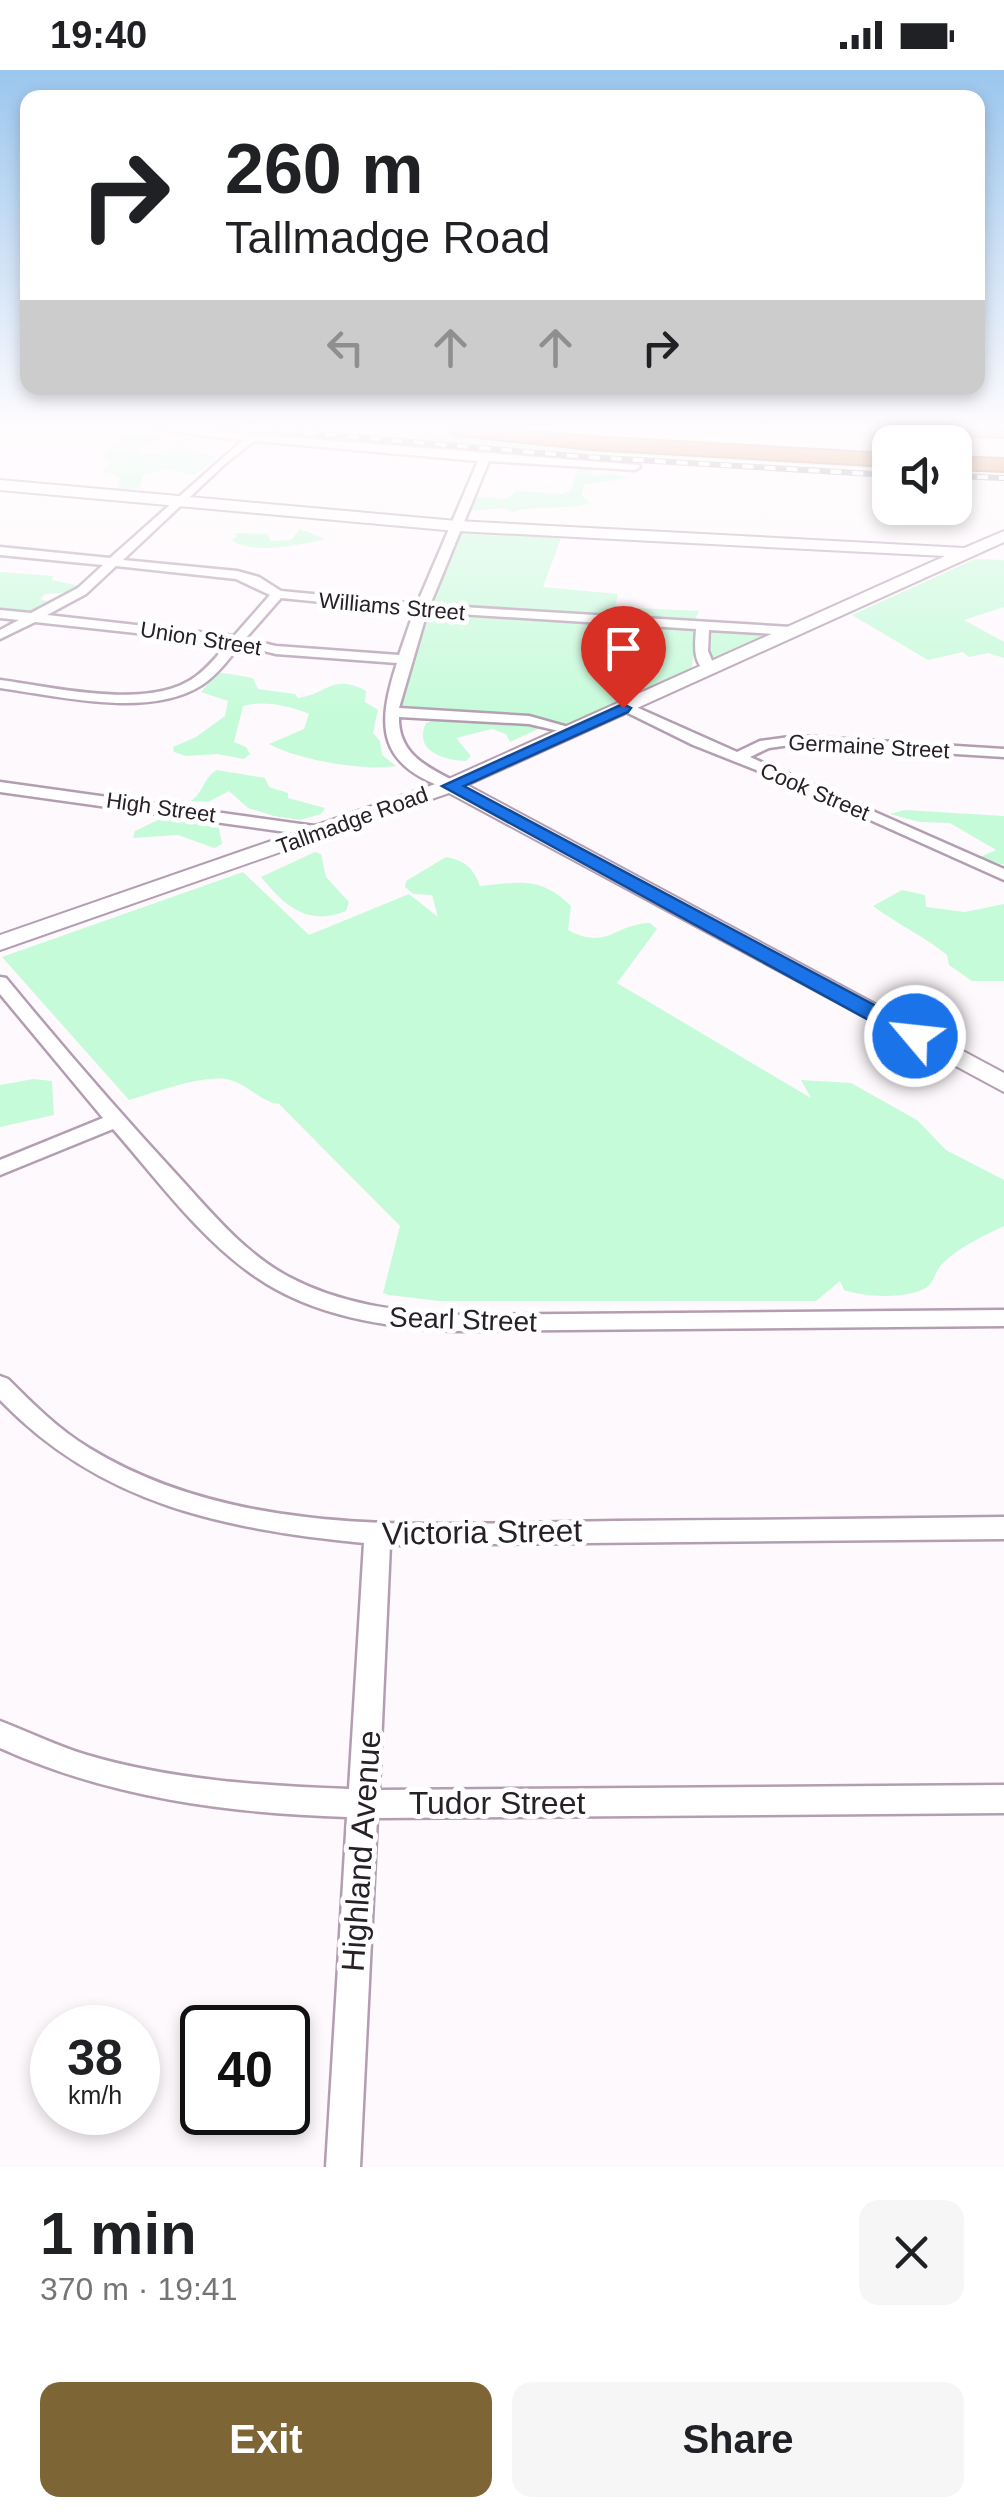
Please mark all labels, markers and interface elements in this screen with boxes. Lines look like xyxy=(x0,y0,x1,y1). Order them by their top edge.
text: 19:40 xyxy=(50,14,147,56)
icon: right xyxy=(60,130,190,260)
text: 260 m xyxy=(225,130,423,208)
text: Tallmadge Road xyxy=(225,212,550,263)
icon: left xyxy=(318,320,373,375)
icon: ahead xyxy=(423,320,478,375)
icon: ahead xyxy=(528,320,583,375)
icon: right xyxy=(633,320,688,375)
map controls xyxy=(872,425,972,525)
button: sound xyxy=(872,425,972,525)
street label: Williams Street xyxy=(318,588,466,625)
pin xyxy=(581,606,666,709)
street label: Union Street xyxy=(139,617,263,660)
icon: arrive xyxy=(596,621,651,676)
street label: Germaine Street xyxy=(788,730,950,763)
street label: Cook Street xyxy=(756,757,873,826)
street label: Tallmadge Road xyxy=(273,782,431,859)
street label: High Street xyxy=(105,787,217,828)
position arrow xyxy=(863,984,967,1088)
street label: Searl Street xyxy=(389,1301,538,1338)
street label: Victoria Street xyxy=(382,1512,583,1552)
street label: Highland Avenue xyxy=(335,1729,387,1973)
street label: Tudor Street xyxy=(409,1785,585,1821)
speed limit sign: 40 xyxy=(180,2005,310,2135)
text: 38 xyxy=(67,2030,123,2086)
text: km/h xyxy=(68,2081,122,2109)
text: 1 min xyxy=(40,2200,197,2267)
button: close xyxy=(859,2200,964,2305)
text: 370 m · 19:41 xyxy=(40,2271,237,2307)
button: Exit xyxy=(40,2382,492,2497)
button: Share xyxy=(512,2382,964,2497)

